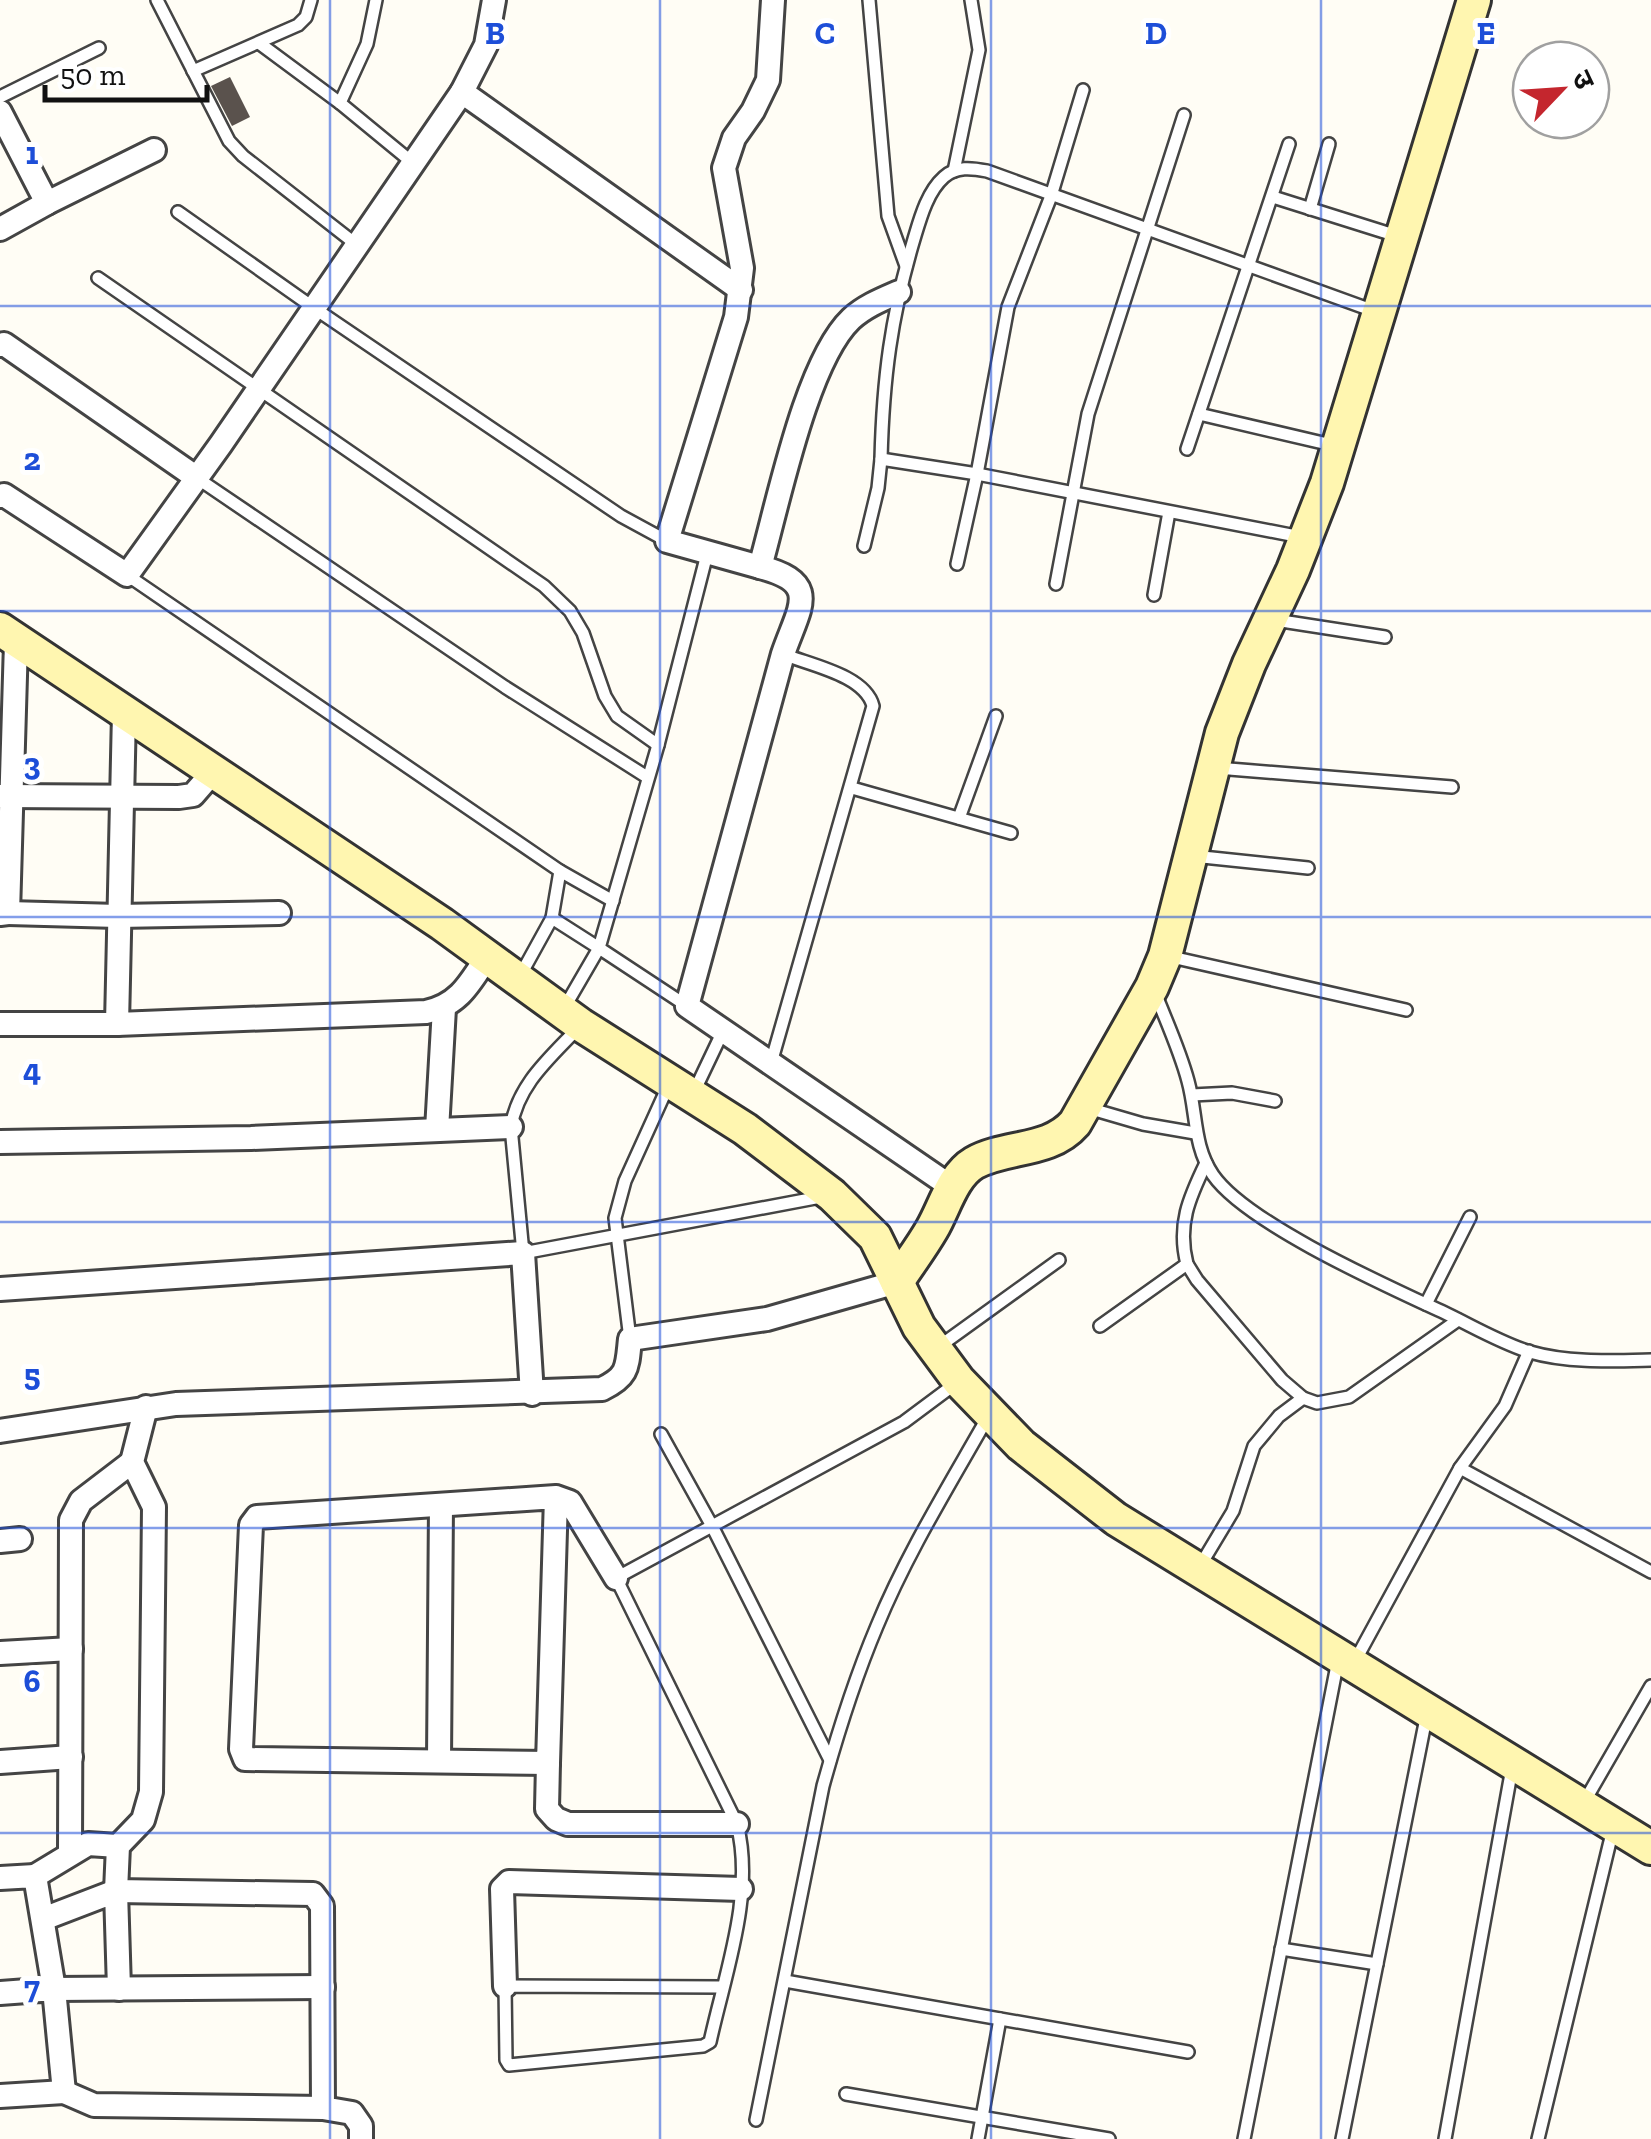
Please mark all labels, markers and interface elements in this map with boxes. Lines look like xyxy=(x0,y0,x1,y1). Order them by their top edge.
text: B xyxy=(485,14,505,52)
text: C xyxy=(815,14,835,52)
text: D xyxy=(1145,14,1167,52)
text: E xyxy=(1477,14,1495,52)
scale bar xyxy=(45,40,208,102)
north arrow xyxy=(1511,40,1611,140)
text: 50 m xyxy=(60,57,125,93)
text: उ xyxy=(1565,65,1602,95)
text: 1 xyxy=(26,134,39,172)
text: 2 xyxy=(23,440,41,478)
text: 3 xyxy=(23,745,41,783)
text: 4 xyxy=(23,1051,41,1089)
text: 5 xyxy=(24,1356,40,1394)
text: 6 xyxy=(23,1662,41,1700)
text: 7 xyxy=(24,1968,40,2006)

